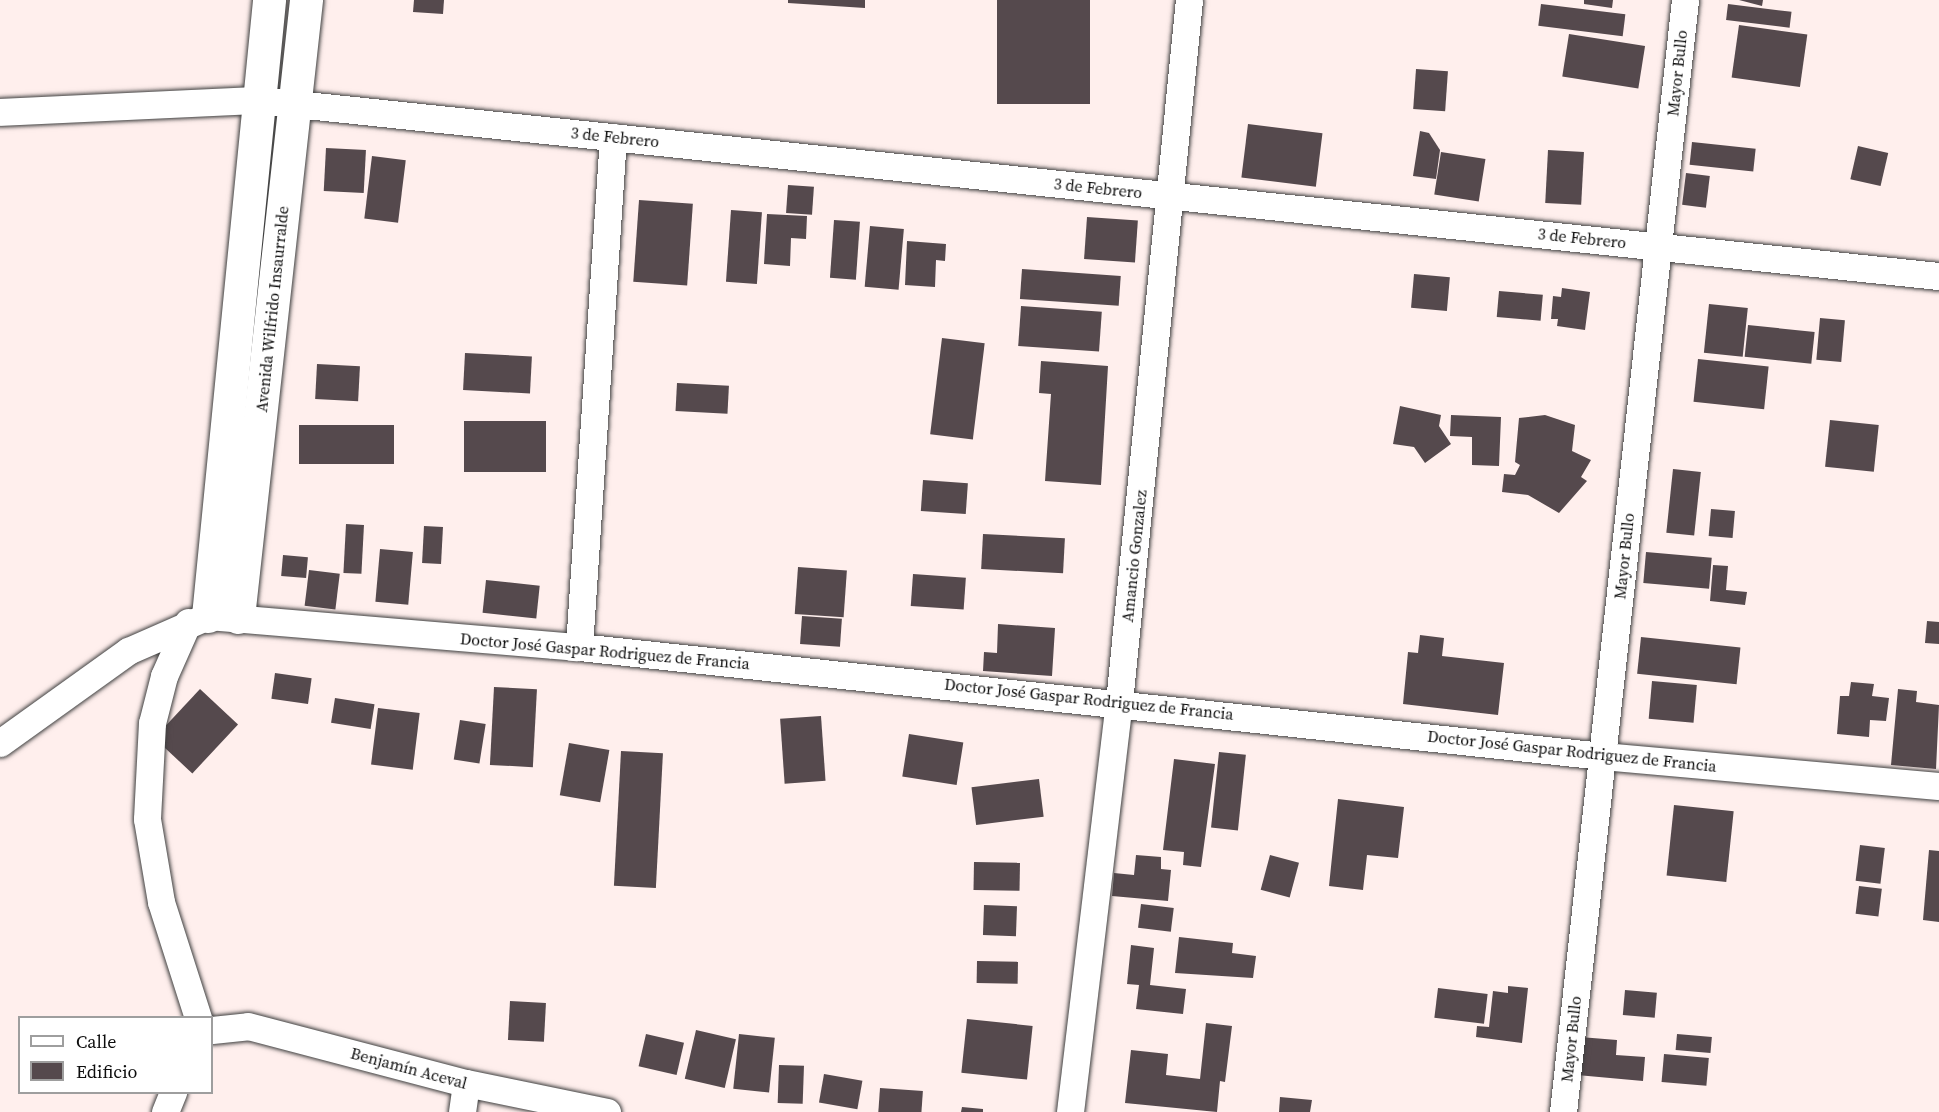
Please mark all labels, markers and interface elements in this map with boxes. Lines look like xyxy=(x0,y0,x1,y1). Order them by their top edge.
street label: Mayor Bullo xyxy=(1663,29,1691,117)
street label: 3 de Febrero xyxy=(570,123,660,151)
street label: 3 de Febrero xyxy=(1053,174,1143,202)
street label: Avenida Wilfrido Insaurralde xyxy=(252,205,292,413)
street label: 3 de Febrero xyxy=(1537,224,1627,252)
street label: Amancio Gonzalez xyxy=(1118,489,1150,623)
street label: Mayor Bullo xyxy=(1610,512,1638,600)
street label: Doctor José Gaspar Rodriguez de Francia xyxy=(459,629,751,673)
street label: Doctor José Gaspar Rodriguez de Francia xyxy=(943,674,1235,724)
street label: Doctor José Gaspar Rodriguez de Francia xyxy=(1426,726,1718,776)
street label: Mayor Bullo xyxy=(1557,995,1585,1083)
legend xyxy=(18,1016,213,1094)
text: Calle xyxy=(76,1029,116,1054)
street label: Benjamín Aceval xyxy=(349,1043,469,1093)
text: Edificio xyxy=(76,1059,137,1084)

